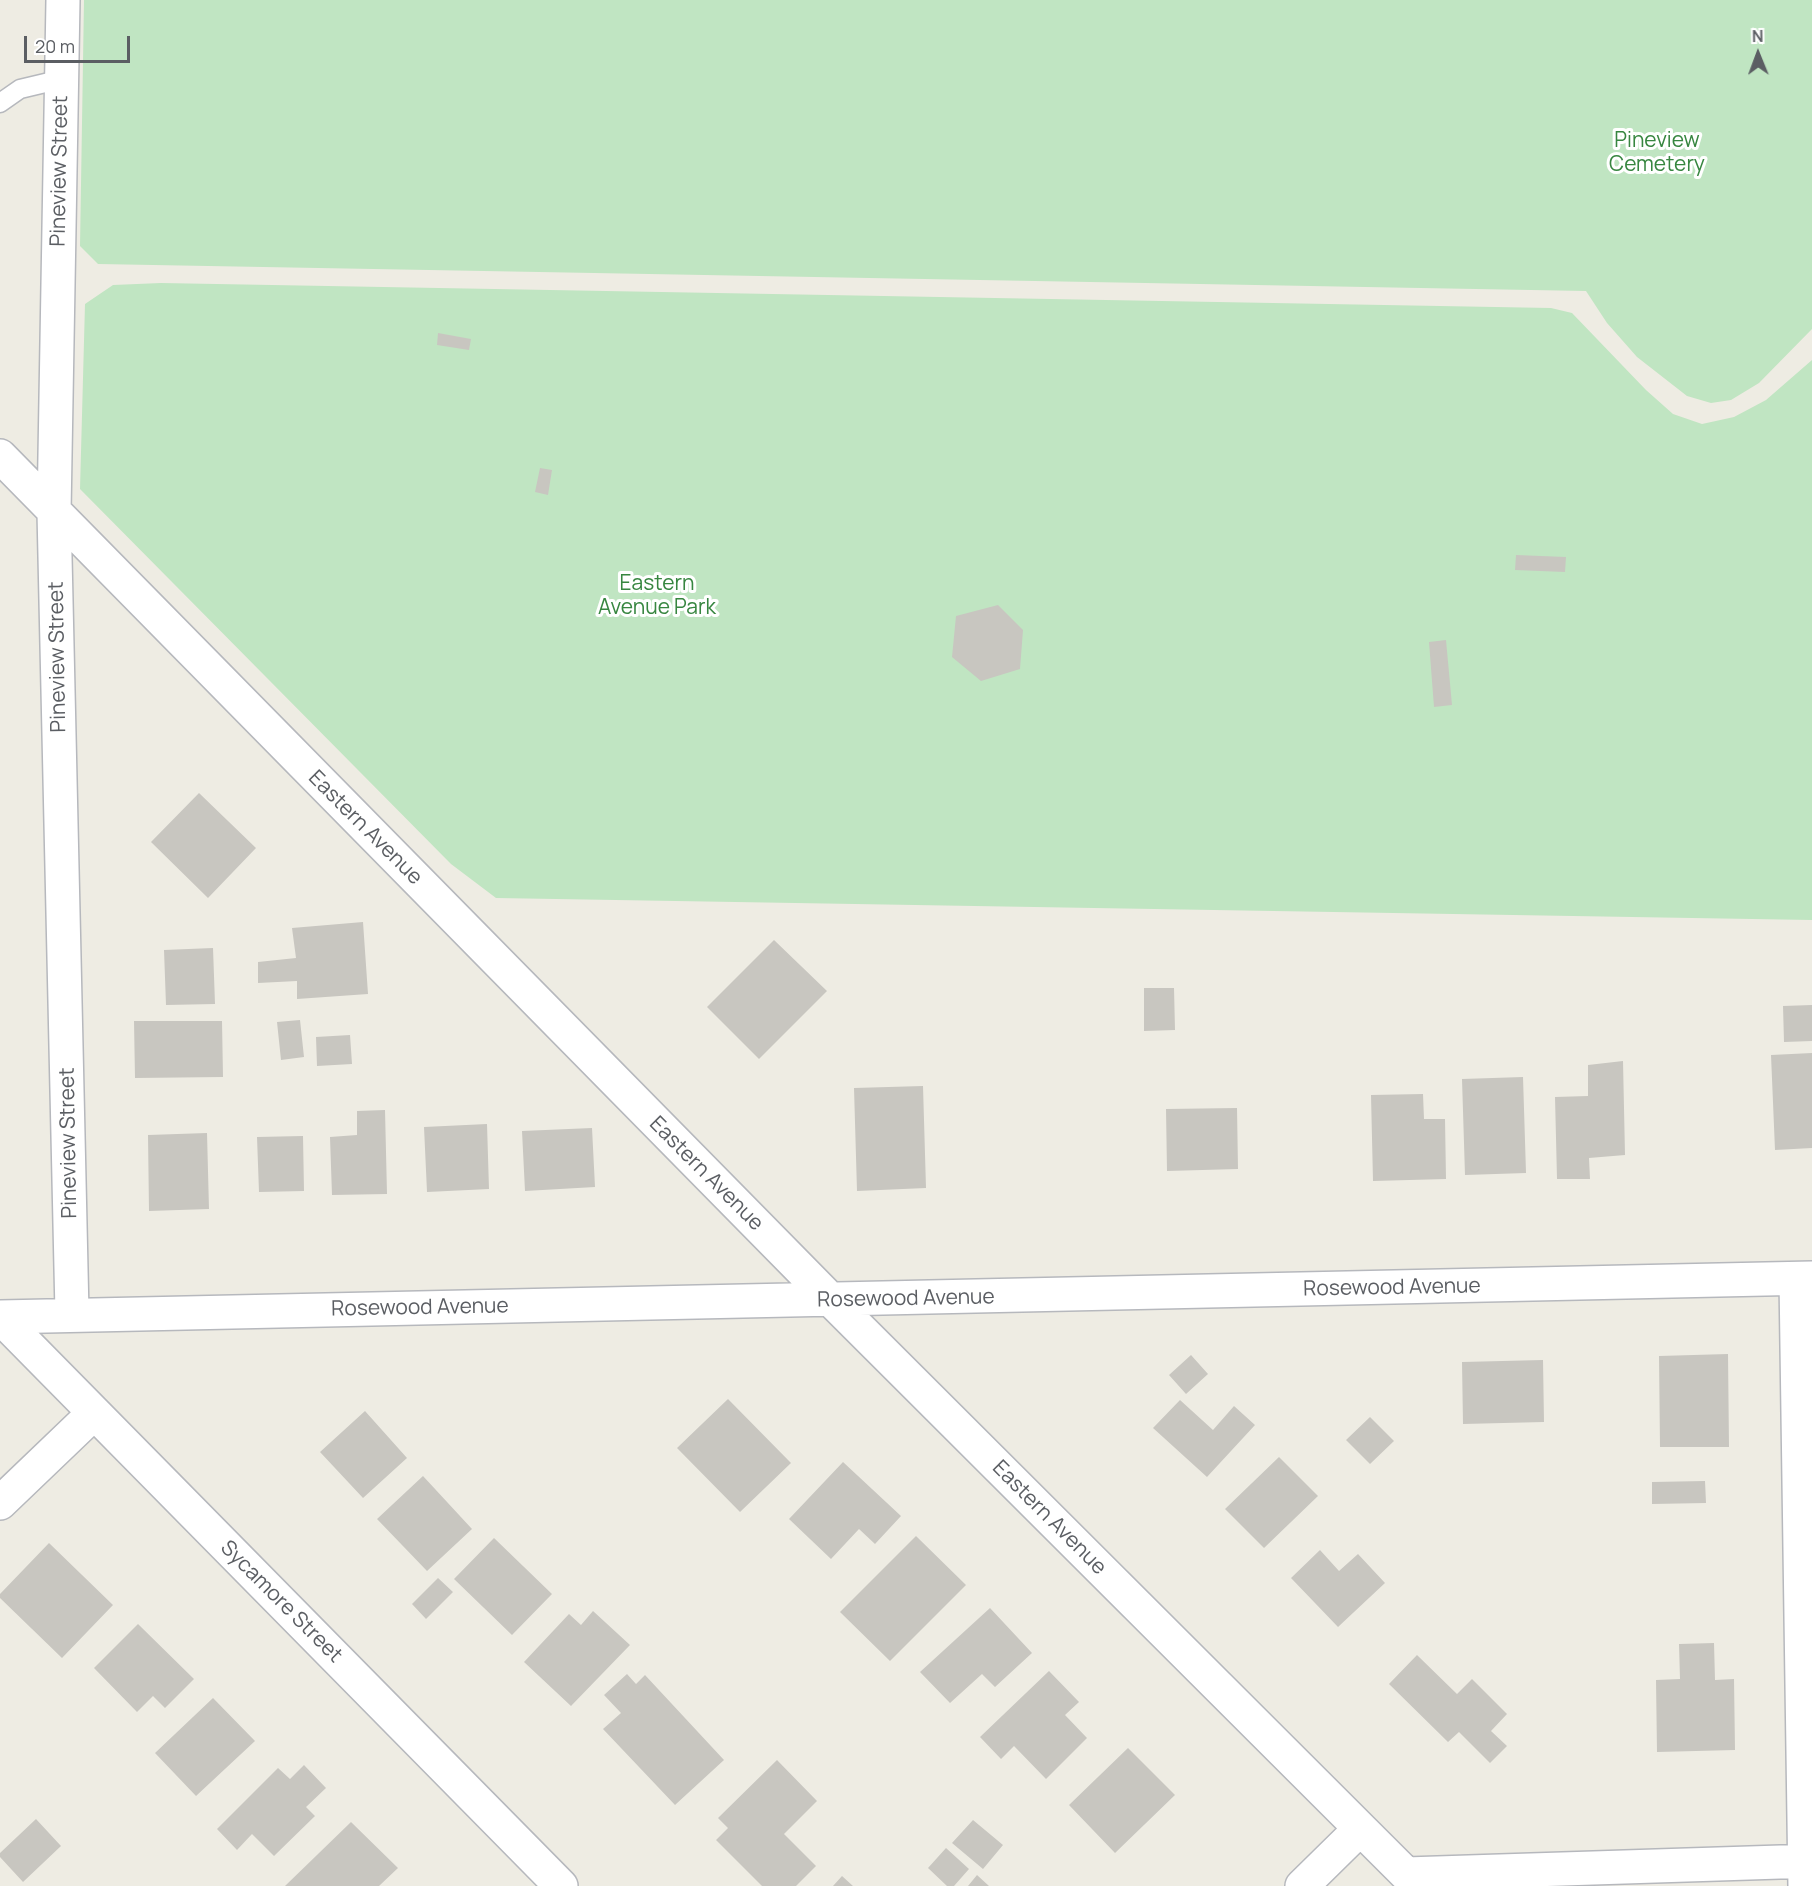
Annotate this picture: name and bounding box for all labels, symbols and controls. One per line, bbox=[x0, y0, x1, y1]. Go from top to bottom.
scale bar bbox=[27, 24, 134, 62]
north arrow bbox=[1728, 24, 1788, 84]
text: N bbox=[1752, 25, 1764, 47]
text: 20 m bbox=[35, 34, 75, 58]
street label: Pineview Street bbox=[46, 95, 74, 247]
park label: Pineview Cemetery bbox=[1609, 128, 1705, 178]
park label: Eastern Avenue Park bbox=[598, 571, 716, 621]
street label: Pineview Street bbox=[44, 581, 72, 733]
street label: Eastern Avenue bbox=[303, 766, 427, 890]
street label: Pineview Street bbox=[55, 1067, 83, 1219]
street label: Eastern Avenue bbox=[644, 1112, 768, 1236]
street label: Rosewood Avenue bbox=[1303, 1274, 1481, 1302]
street label: Rosewood Avenue bbox=[817, 1285, 995, 1313]
street label: Rosewood Avenue bbox=[331, 1294, 509, 1322]
street label: Eastern Avenue bbox=[987, 1456, 1111, 1580]
street label: Sycamore Street bbox=[215, 1536, 347, 1668]

